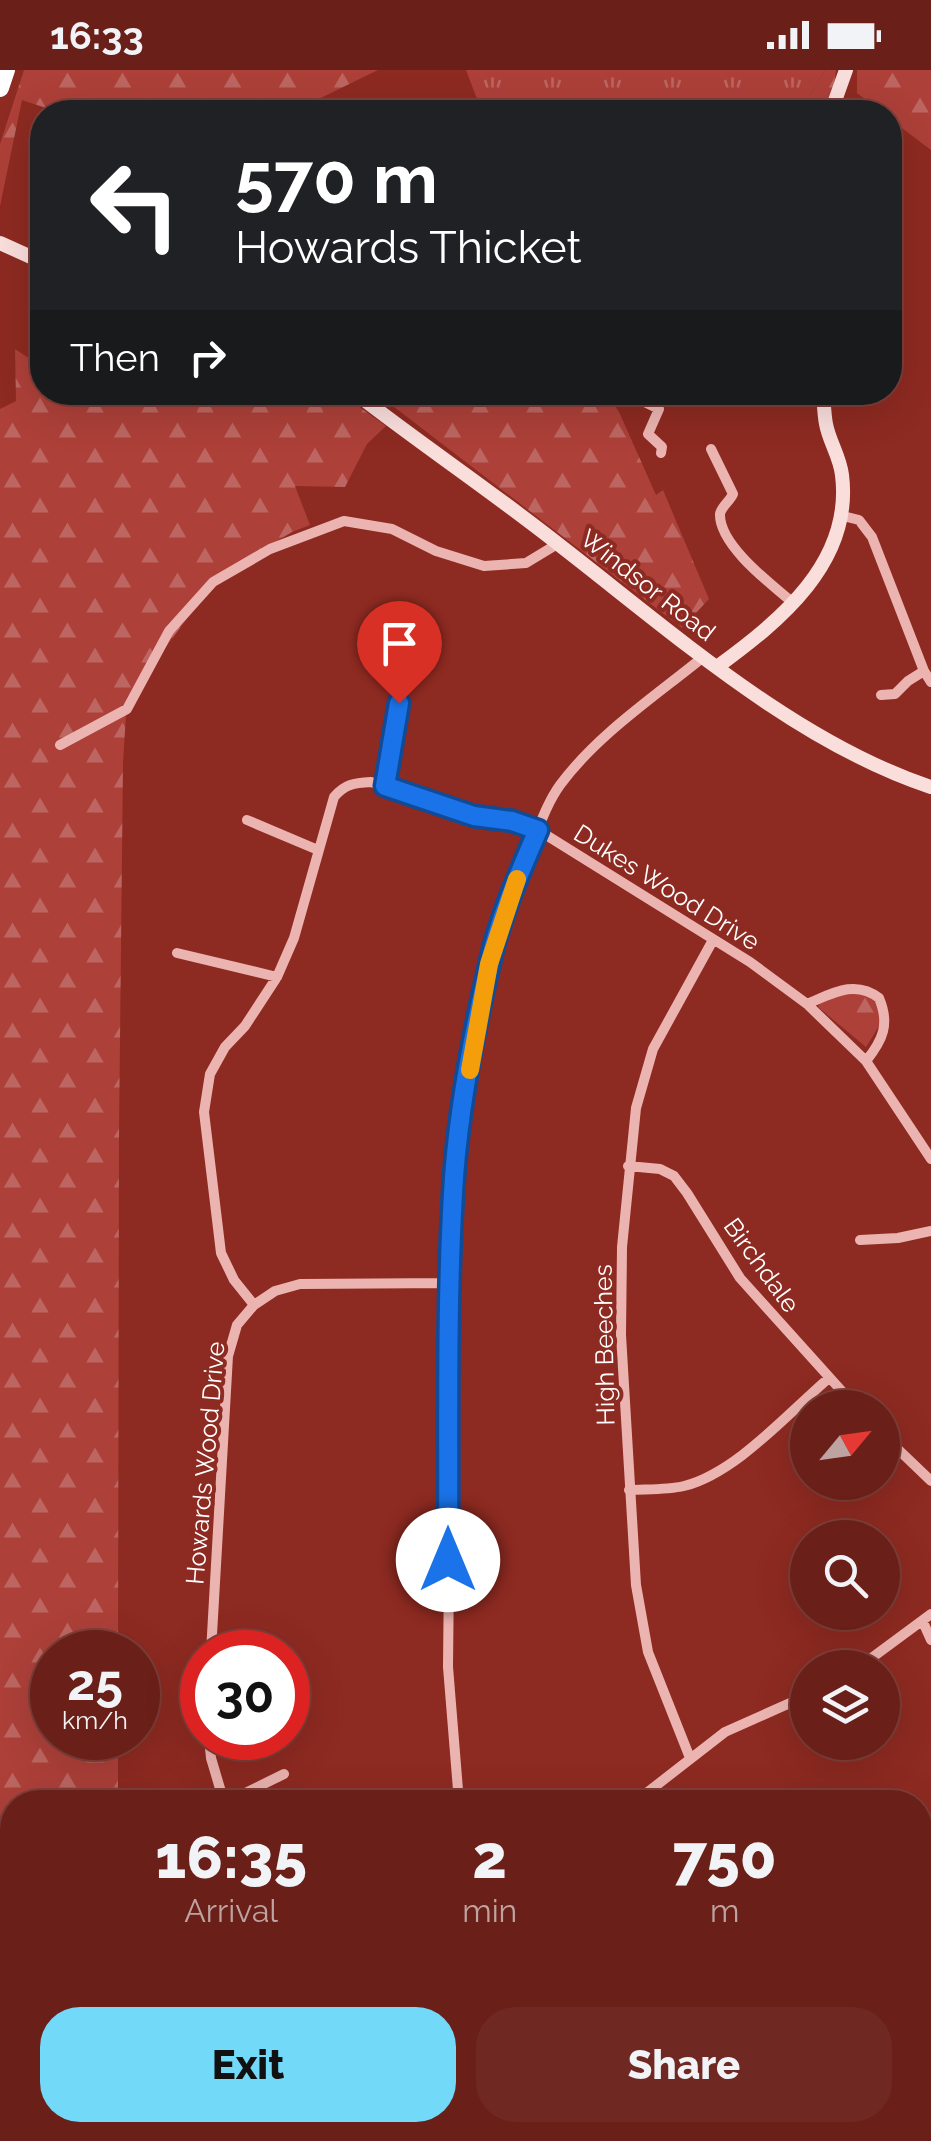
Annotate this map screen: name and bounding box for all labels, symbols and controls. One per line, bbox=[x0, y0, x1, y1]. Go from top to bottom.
text: 16:33 bbox=[50, 13, 144, 58]
text: 570 m bbox=[235, 137, 438, 219]
icon: left bbox=[70, 140, 200, 270]
text: Howards Thicket bbox=[235, 221, 581, 274]
icon: right bbox=[180, 330, 235, 385]
text: Then bbox=[70, 335, 160, 380]
street label: Windsor Road bbox=[574, 523, 722, 647]
pin bbox=[357, 601, 442, 704]
icon: arrive bbox=[372, 616, 427, 671]
street label: Dukes Wood Drive bbox=[569, 818, 765, 956]
street label: Birchdale bbox=[718, 1212, 806, 1318]
street label: High Beeches bbox=[588, 1264, 620, 1426]
street label: Howards Wood Drive bbox=[179, 1340, 231, 1586]
north arrow bbox=[790, 1390, 900, 1500]
map controls bbox=[790, 1390, 900, 1760]
position arrow bbox=[396, 1508, 500, 1612]
button: search bbox=[790, 1520, 900, 1630]
speed limit sign: 30 bbox=[180, 1630, 310, 1760]
button: layers bbox=[790, 1650, 900, 1760]
text: 25 bbox=[67, 1653, 123, 1712]
text: km/h bbox=[62, 1705, 128, 1735]
text: 16:35 bbox=[155, 1822, 307, 1892]
text: 2 bbox=[472, 1822, 507, 1892]
text: 750 bbox=[673, 1822, 777, 1892]
text: Arrival bbox=[184, 1892, 278, 1929]
text: min bbox=[462, 1892, 517, 1929]
text: m bbox=[710, 1892, 739, 1929]
button: Exit bbox=[40, 2007, 456, 2122]
button: Share bbox=[476, 2007, 892, 2122]

